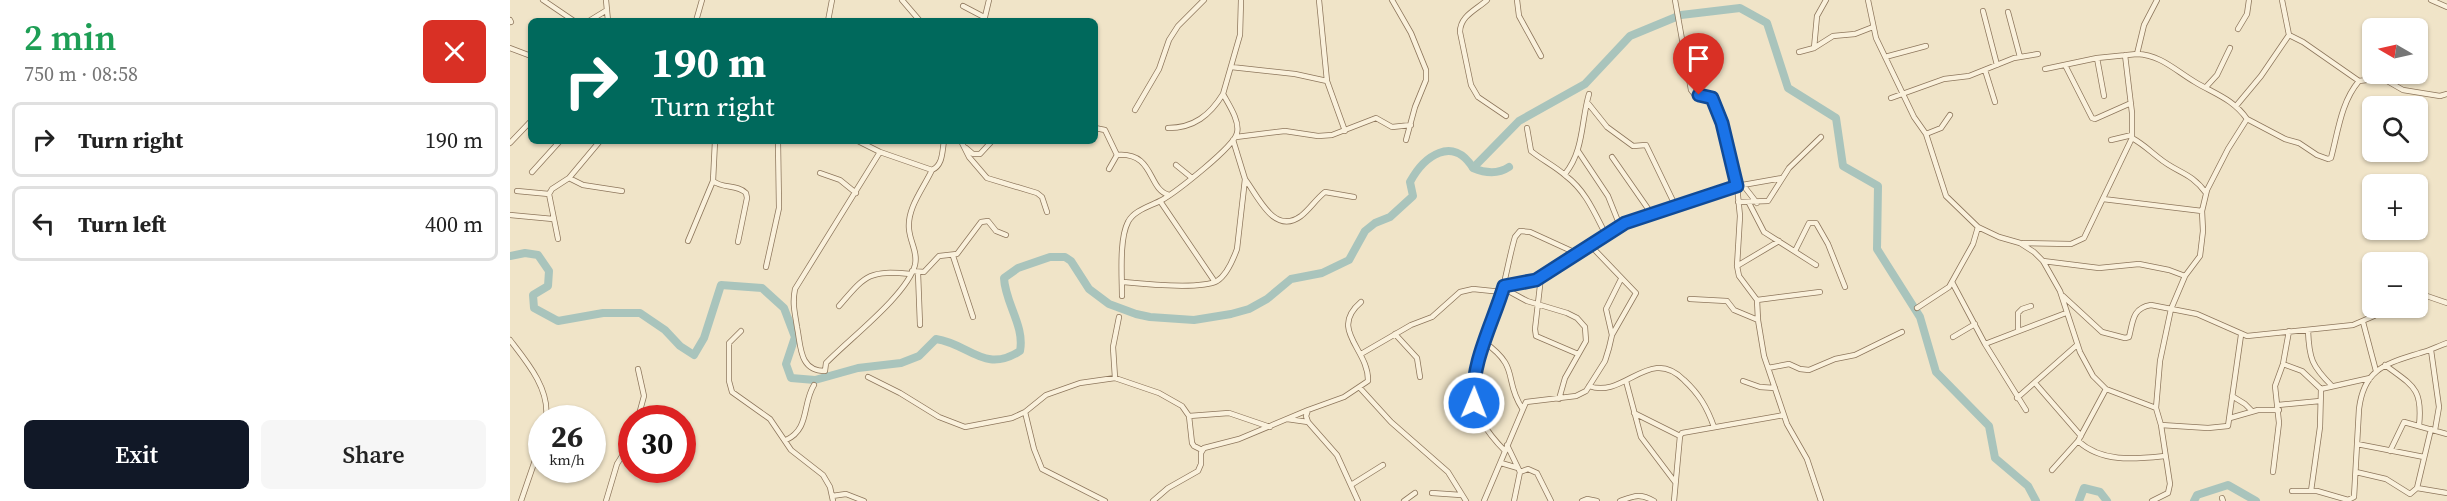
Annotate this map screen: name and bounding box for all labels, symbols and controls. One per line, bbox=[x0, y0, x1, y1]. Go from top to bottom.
text: 2 min bbox=[24, 13, 116, 62]
north arrow bbox=[2362, 18, 2428, 84]
map controls bbox=[2362, 18, 2428, 318]
button: close bbox=[423, 20, 486, 83]
text: 190 m bbox=[651, 33, 766, 91]
pin bbox=[1673, 33, 1724, 95]
icon: right bbox=[552, 42, 630, 120]
icon: arrive bbox=[1682, 42, 1715, 75]
text: 750 m · 08:58 bbox=[24, 60, 138, 88]
text: Turn right bbox=[651, 88, 775, 125]
button: search bbox=[2362, 96, 2428, 162]
icon: right bbox=[27, 123, 60, 156]
text: Turn right bbox=[78, 125, 183, 155]
text: 190 m bbox=[425, 125, 483, 155]
button: + bbox=[2362, 174, 2428, 240]
icon: left bbox=[27, 207, 60, 240]
text: Turn left bbox=[78, 209, 166, 239]
text: 400 m bbox=[425, 209, 483, 239]
button: − bbox=[2362, 252, 2428, 318]
position arrow bbox=[1442, 371, 1506, 435]
speed limit sign: 30 bbox=[618, 405, 696, 483]
text: 26 bbox=[551, 416, 583, 457]
button: Exit bbox=[24, 420, 249, 489]
button: Share bbox=[261, 420, 486, 489]
text: km/h bbox=[549, 449, 585, 470]

